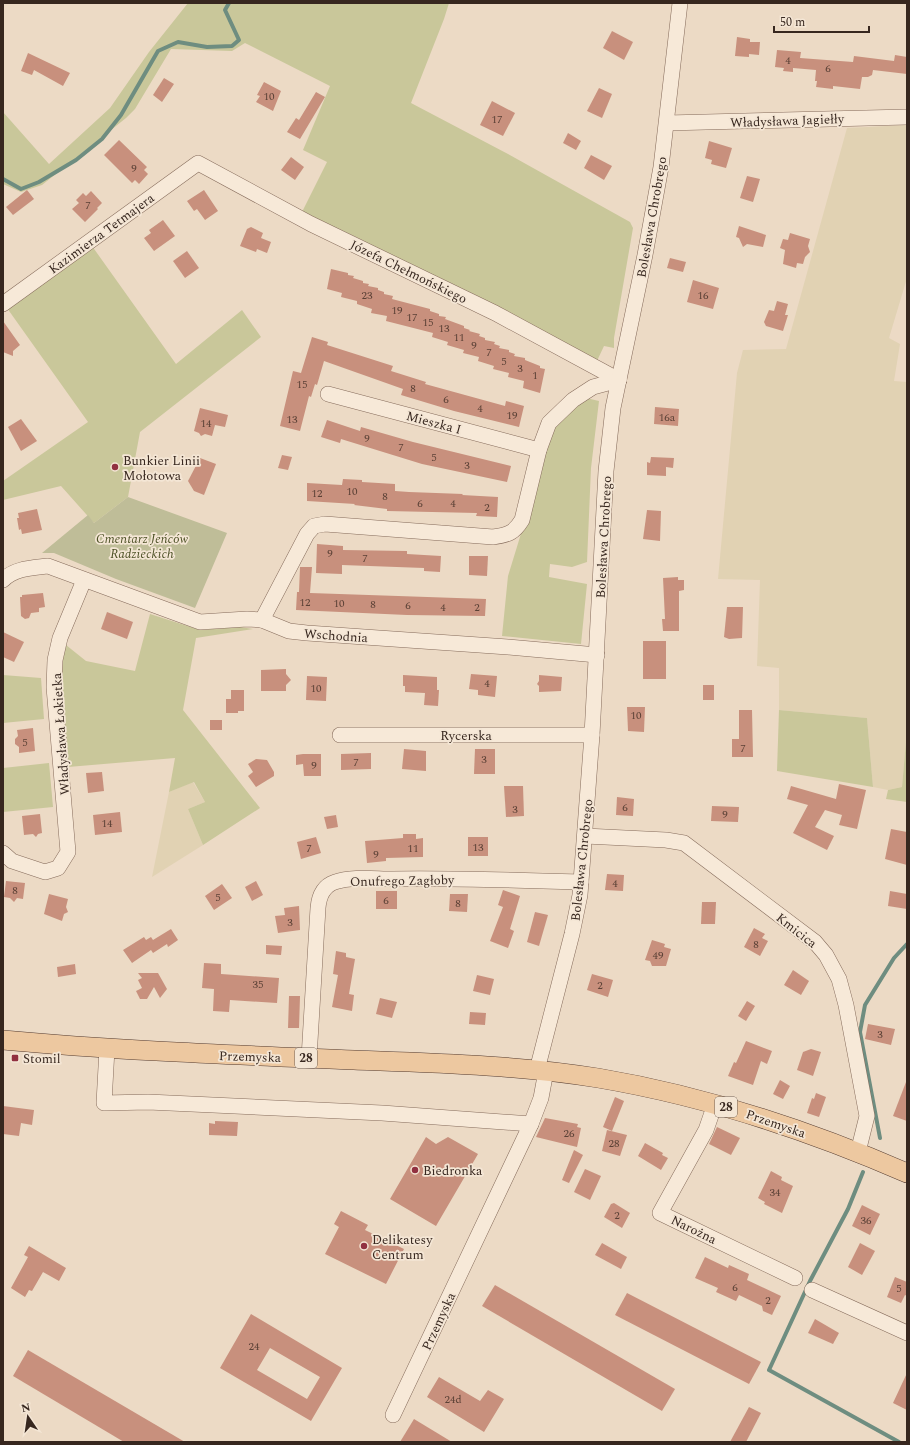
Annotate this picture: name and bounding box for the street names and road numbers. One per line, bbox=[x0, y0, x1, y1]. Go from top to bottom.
street label: Władysława Jagiełły bbox=[730, 109, 845, 133]
street label: Bolesława Chrobrego bbox=[631, 155, 673, 279]
street label: Kazimierza Tetmajera bbox=[44, 188, 159, 279]
street label: Józefa Chełmońskiego bbox=[347, 235, 470, 309]
street label: Mieszka I bbox=[404, 406, 463, 440]
street label: Bolesława Chrobrego bbox=[591, 475, 617, 599]
street label: Wschodnia bbox=[303, 624, 369, 648]
street label: Władysława Łokietka bbox=[47, 672, 75, 796]
street label: Rycerska bbox=[440, 726, 492, 746]
street label: Bolesława Chrobrego bbox=[566, 798, 598, 922]
street label: Onufrego Zagłoby bbox=[350, 870, 455, 892]
street label: Kmicica bbox=[772, 908, 822, 954]
street label: Przemyska bbox=[219, 1046, 282, 1068]
road number: 28 bbox=[295, 1048, 317, 1068]
road number: 28 bbox=[715, 1097, 737, 1117]
street label: Przemyska bbox=[743, 1104, 809, 1144]
street label: Narożna bbox=[667, 1210, 720, 1250]
street label: Przemyska bbox=[417, 1288, 461, 1354]

